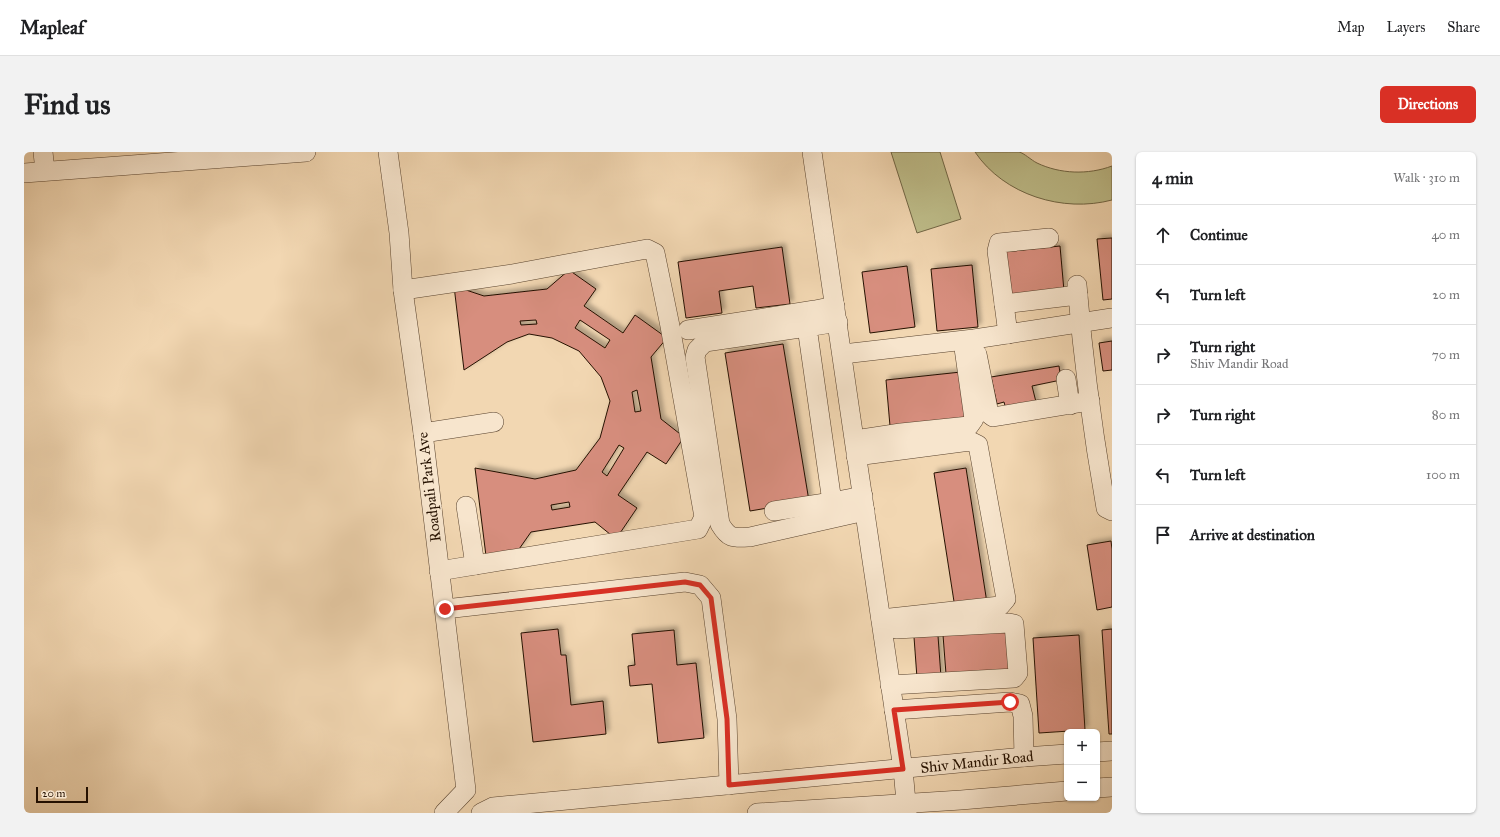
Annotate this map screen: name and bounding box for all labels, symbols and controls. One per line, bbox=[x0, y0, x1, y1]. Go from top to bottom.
text: Mapleaf bbox=[20, 16, 84, 39]
text: Map bbox=[1337, 19, 1365, 36]
text: Layers bbox=[1387, 19, 1425, 36]
text: Share bbox=[1447, 19, 1480, 36]
button: Directions bbox=[1380, 86, 1476, 123]
text: Find us bbox=[24, 87, 110, 122]
text: 4 min bbox=[1152, 168, 1193, 189]
text: Walk · 310 m bbox=[1393, 170, 1460, 186]
icon: ahead bbox=[1152, 224, 1174, 246]
text: Continue bbox=[1190, 226, 1248, 244]
text: 40 m bbox=[1431, 227, 1460, 243]
icon: left bbox=[1152, 284, 1174, 306]
text: Turn left bbox=[1190, 286, 1246, 304]
text: 20 m bbox=[1432, 287, 1460, 303]
text: Turn right bbox=[1190, 338, 1255, 356]
icon: right bbox=[1152, 344, 1174, 366]
text: 70 m bbox=[1432, 347, 1460, 363]
text: Shiv Mandir Road bbox=[1190, 356, 1289, 372]
icon: right bbox=[1152, 404, 1174, 426]
text: Turn right bbox=[1190, 406, 1255, 424]
text: 80 m bbox=[1432, 407, 1460, 423]
street label: Roadpali Park Ave bbox=[413, 431, 445, 543]
icon: left bbox=[1152, 464, 1174, 486]
text: Turn left bbox=[1190, 466, 1246, 484]
text: 100 m bbox=[1426, 467, 1460, 483]
icon: arrive bbox=[1152, 524, 1174, 546]
text: Arrive at destination bbox=[1190, 526, 1315, 544]
route end bbox=[436, 600, 454, 618]
route start bbox=[1001, 693, 1019, 711]
map controls bbox=[1064, 729, 1100, 801]
button: + bbox=[1064, 729, 1100, 765]
street label: Shiv Mandir Road bbox=[919, 747, 1035, 777]
button: − bbox=[1064, 765, 1100, 801]
scale bar bbox=[36, 785, 88, 804]
text: 20 m bbox=[42, 787, 65, 800]

